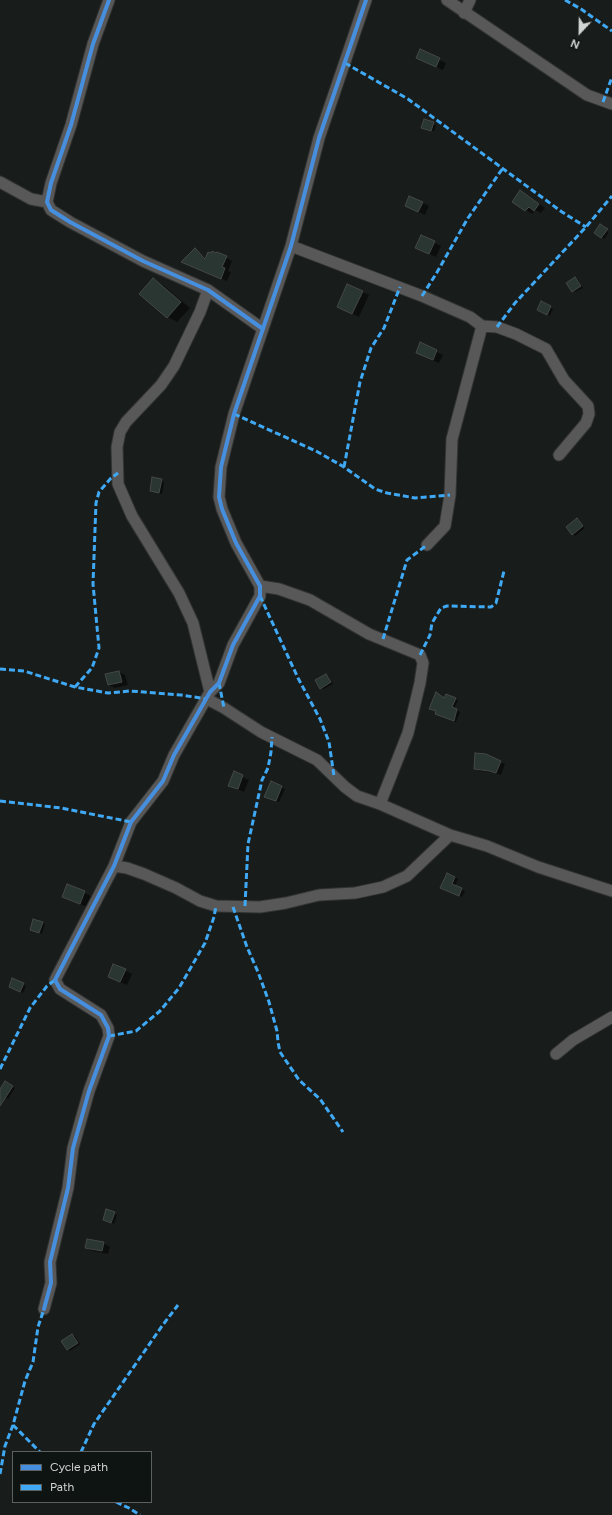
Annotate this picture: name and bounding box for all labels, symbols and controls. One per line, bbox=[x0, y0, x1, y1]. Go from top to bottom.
north arrow bbox=[560, 12, 600, 52]
text: N bbox=[569, 36, 582, 51]
legend bbox=[12, 1451, 152, 1503]
text: Cycle path bbox=[50, 1460, 108, 1474]
text: Path bbox=[50, 1480, 74, 1494]

